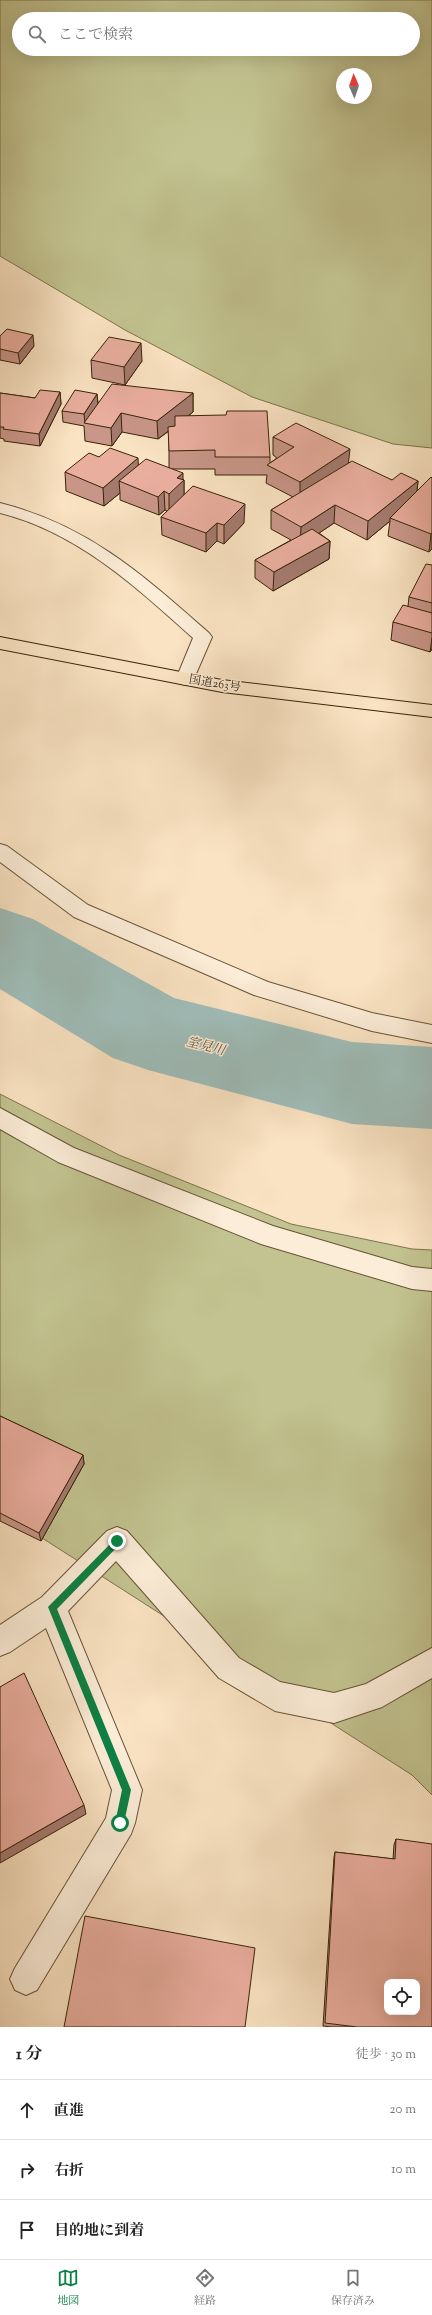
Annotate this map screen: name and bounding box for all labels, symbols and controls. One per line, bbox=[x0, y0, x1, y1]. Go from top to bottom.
search box bbox=[12, 12, 420, 56]
icon: search bbox=[26, 23, 48, 45]
text: ここで検索 bbox=[58, 25, 133, 46]
north arrow bbox=[336, 68, 372, 104]
street label: 国道263号 bbox=[188, 671, 242, 697]
water label: 室見川 bbox=[184, 1033, 229, 1061]
route end bbox=[108, 1532, 126, 1550]
route start bbox=[111, 1814, 129, 1832]
map controls bbox=[384, 1979, 420, 2015]
button: locate bbox=[384, 1979, 420, 2015]
text: 1 分 bbox=[16, 2043, 42, 2067]
text: 徒歩 · 30 m bbox=[356, 2046, 416, 2064]
icon: ahead bbox=[16, 2099, 38, 2121]
text: 直進 bbox=[54, 2101, 84, 2122]
text: 20 m bbox=[390, 2101, 416, 2119]
icon: right bbox=[16, 2159, 38, 2181]
text: 右折 bbox=[54, 2161, 84, 2182]
text: 10 m bbox=[391, 2161, 416, 2179]
icon: arrive bbox=[16, 2219, 38, 2241]
text: 目的地に到着 bbox=[54, 2221, 144, 2242]
tab: 地図 bbox=[57, 2267, 79, 2309]
tab: 経路 bbox=[194, 2267, 216, 2309]
tab: 保存済み bbox=[331, 2267, 375, 2309]

